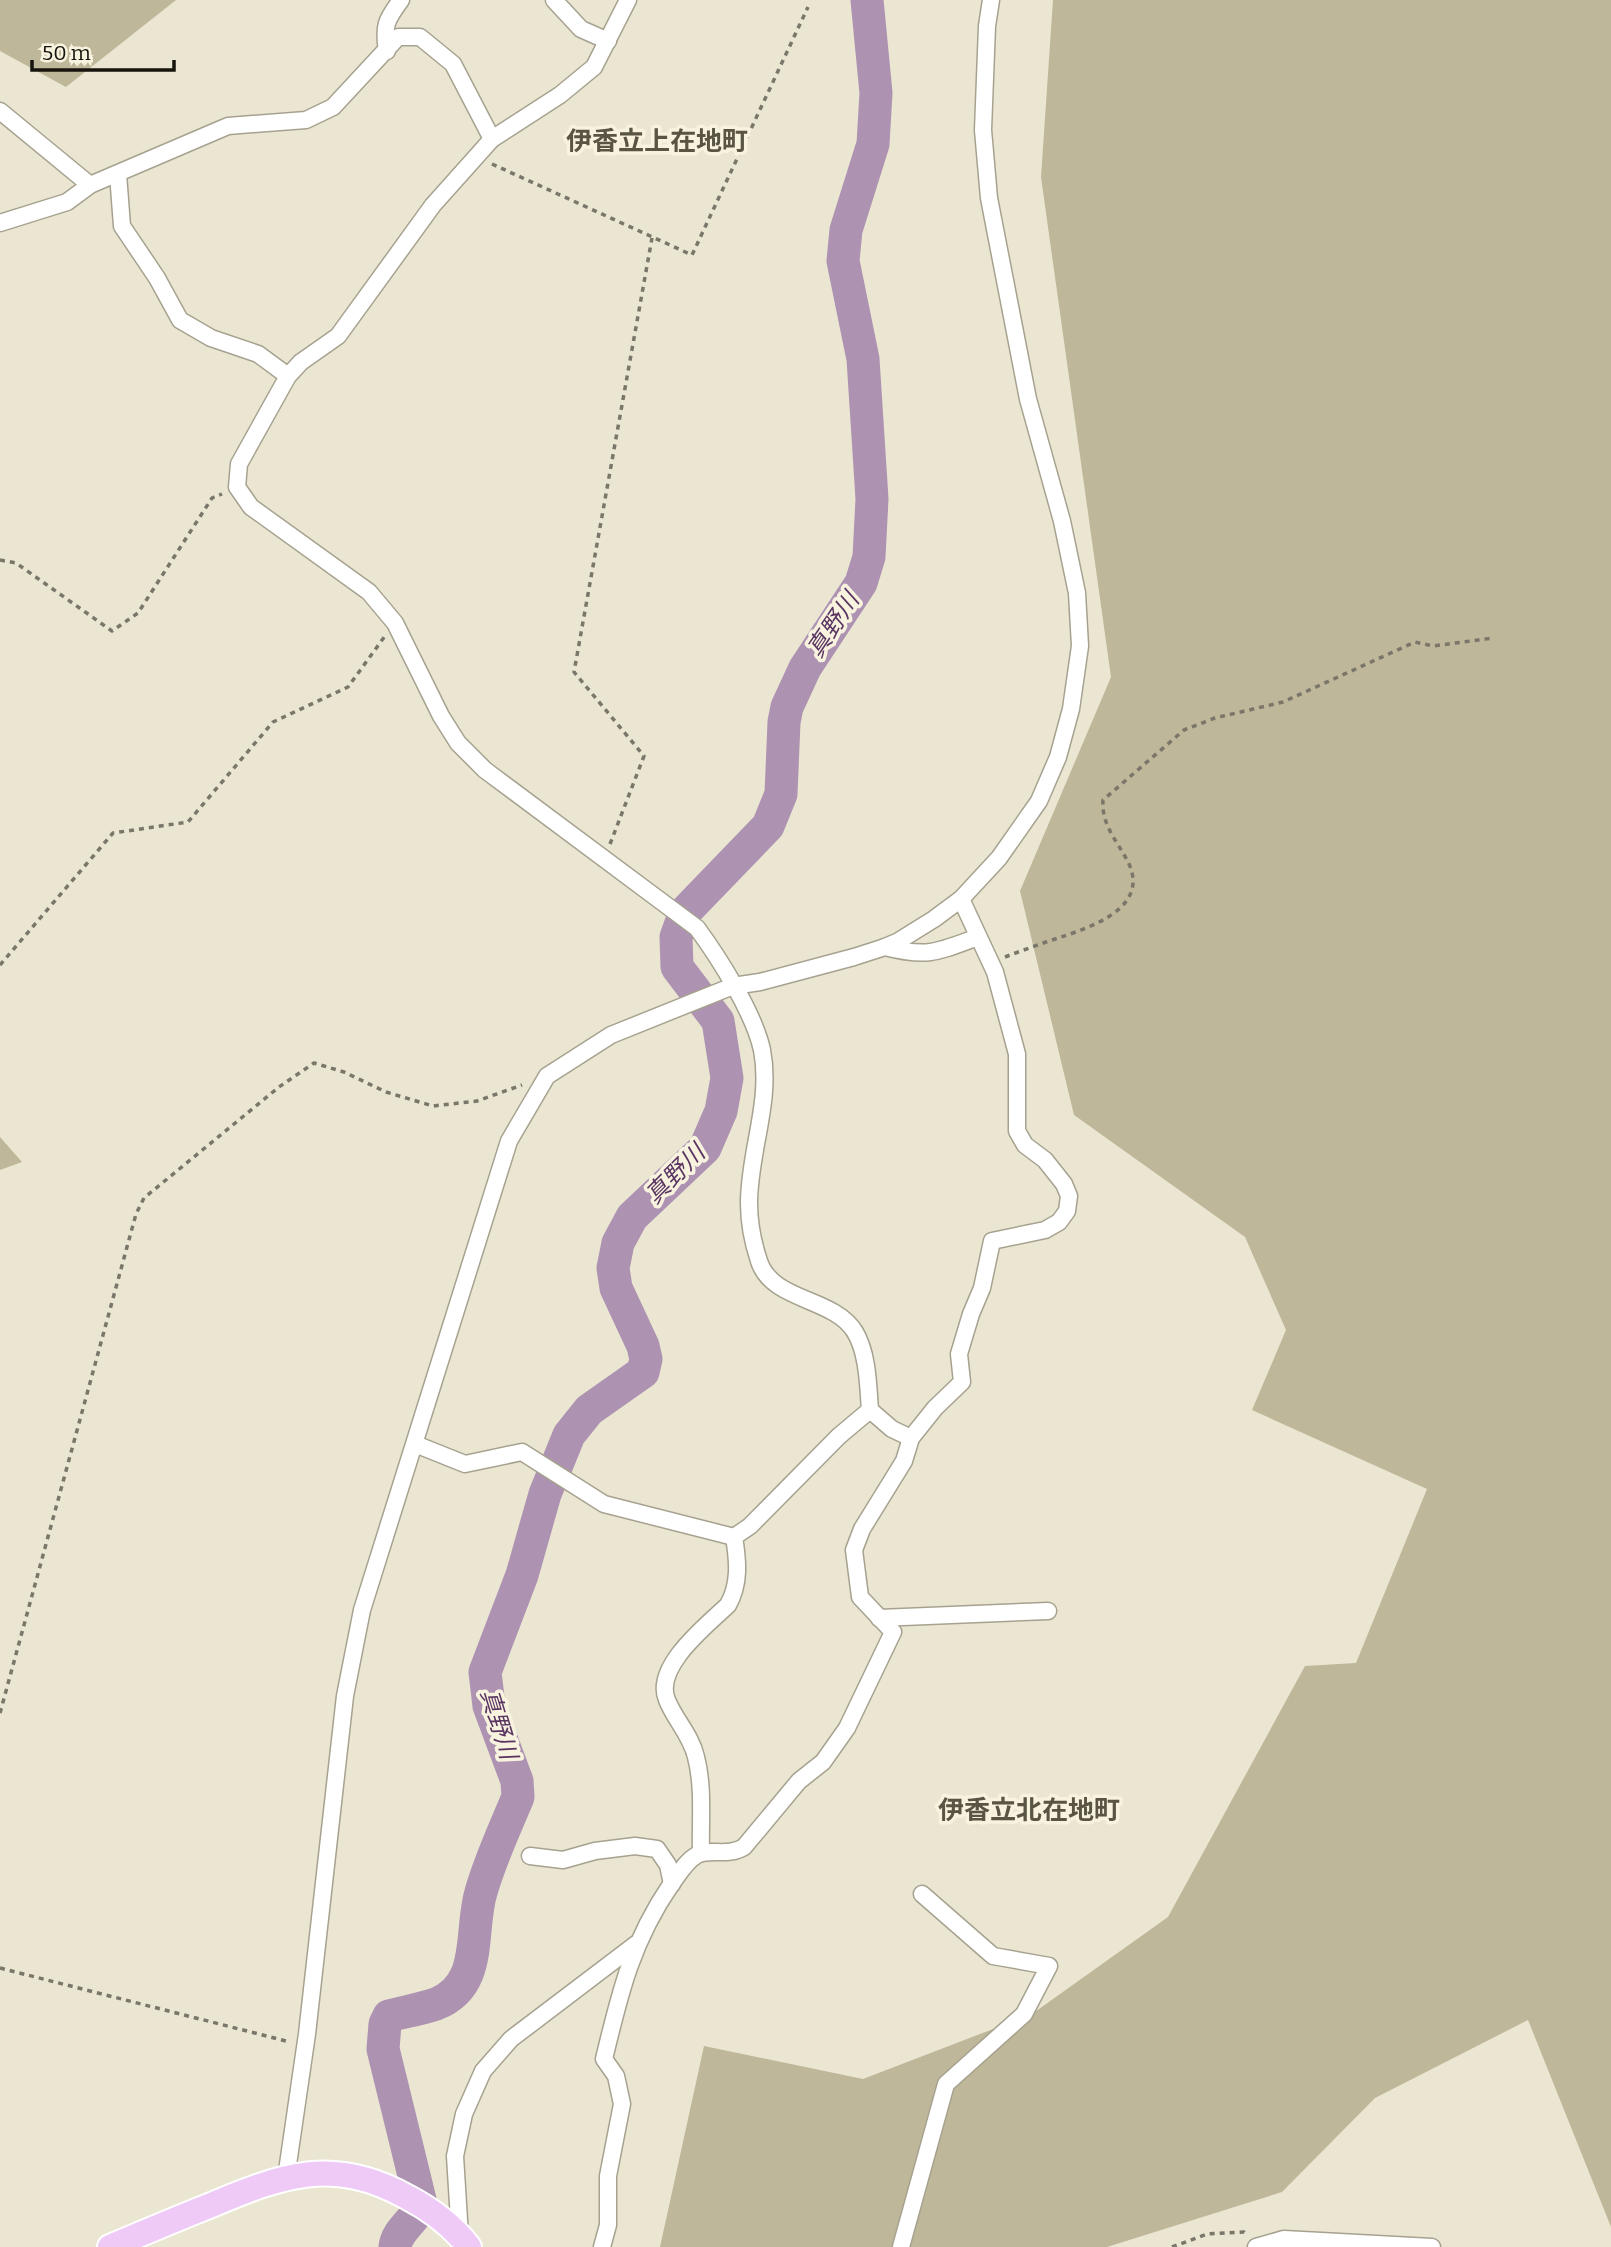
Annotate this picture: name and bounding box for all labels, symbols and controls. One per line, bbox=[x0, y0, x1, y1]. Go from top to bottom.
scale bar bbox=[32, 28, 173, 72]
text: 50 m bbox=[42, 40, 91, 66]
district label: 伊香立上在地町 bbox=[566, 126, 748, 157]
water label: 真野川 bbox=[801, 585, 866, 663]
water label: 真野川 bbox=[640, 1137, 712, 1209]
water label: 真野川 bbox=[475, 1685, 524, 1765]
district label: 伊香立北在地町 bbox=[938, 1795, 1120, 1826]

